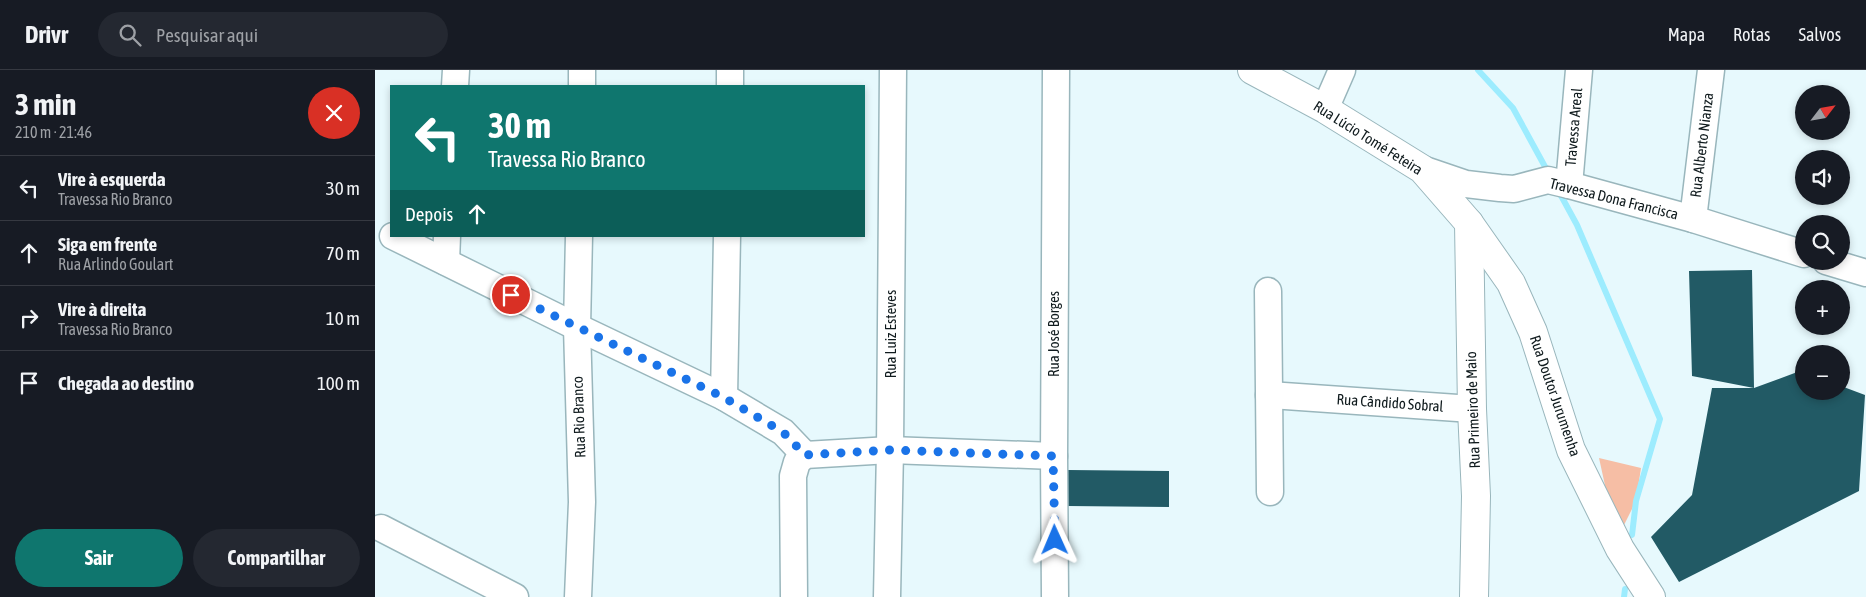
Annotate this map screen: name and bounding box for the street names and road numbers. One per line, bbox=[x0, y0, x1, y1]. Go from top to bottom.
street label: Travessa Areal bbox=[1562, 87, 1585, 167]
street label: Rua Alberto Nianza bbox=[1687, 92, 1716, 198]
street label: Rua Lúcio Tomé Feteira bbox=[1311, 97, 1426, 178]
street label: Travessa Dona Francisca bbox=[1548, 174, 1680, 223]
street label: Rua Luiz Esteves bbox=[882, 290, 899, 378]
street label: Rua José Borges bbox=[1045, 291, 1062, 377]
street label: Rua Doutor Jurumenha bbox=[1527, 333, 1584, 459]
street label: Rua Primeiro de Maio bbox=[1462, 351, 1483, 469]
street label: Rua Rio Branco bbox=[569, 376, 588, 458]
street label: Rua Cândido Sobral bbox=[1336, 390, 1444, 415]

